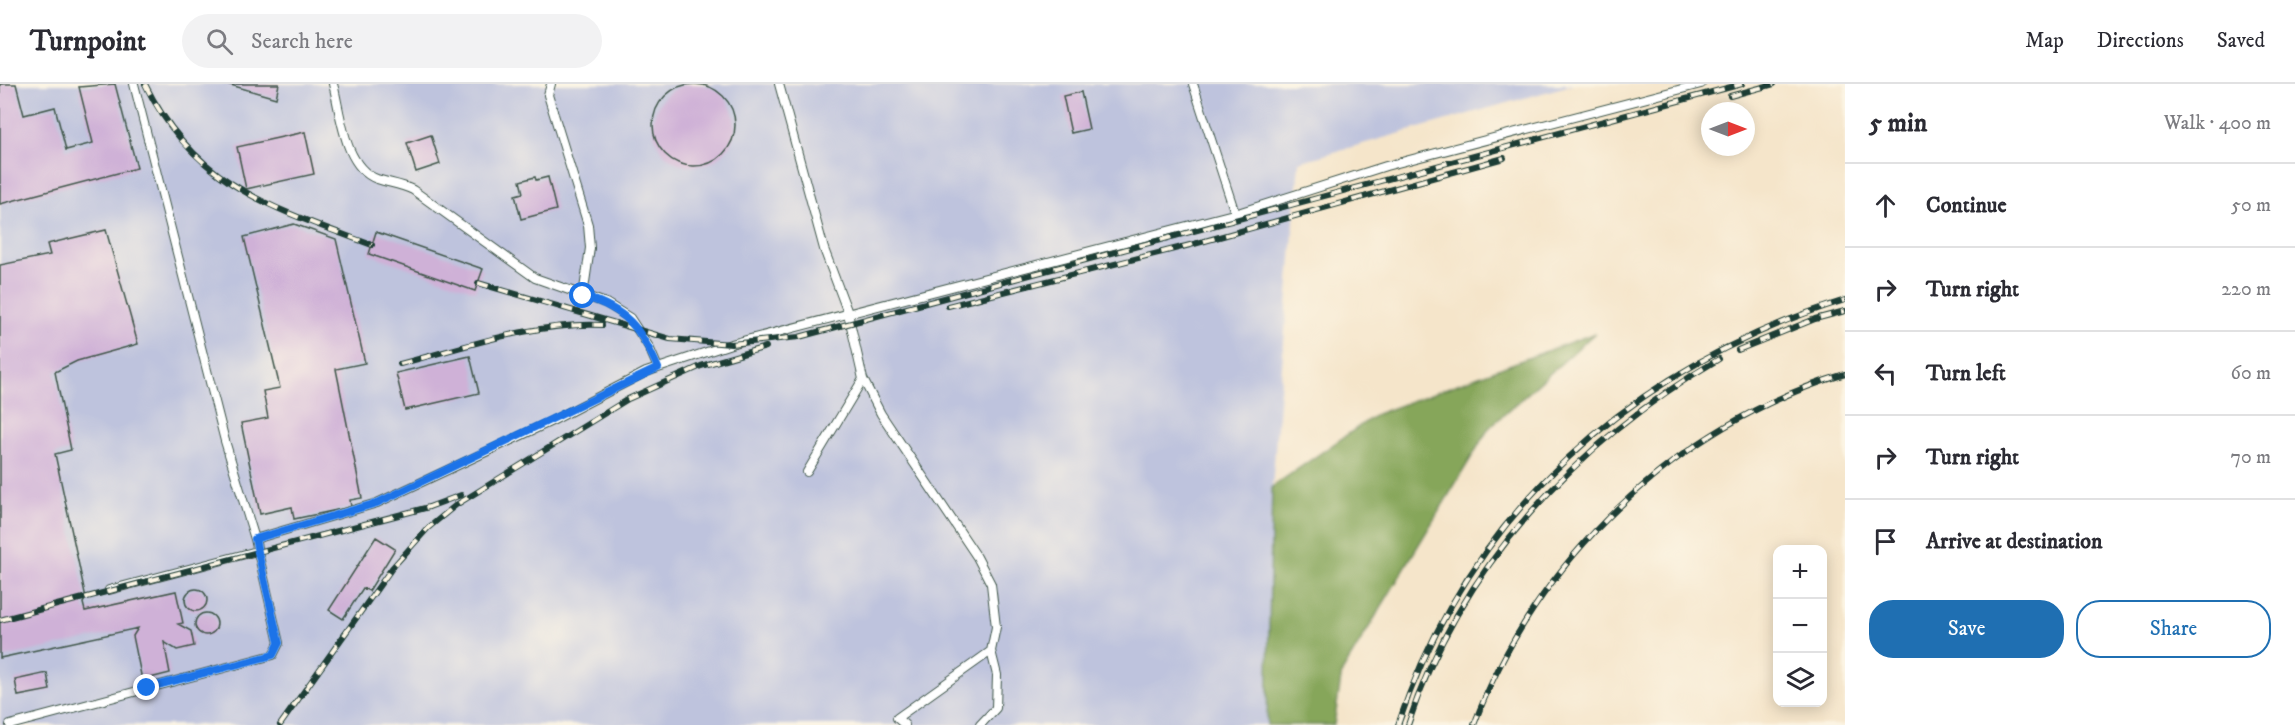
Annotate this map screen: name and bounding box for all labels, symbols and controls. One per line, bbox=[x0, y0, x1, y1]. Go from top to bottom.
search box bbox=[182, 14, 602, 68]
text: Turnpoint bbox=[30, 24, 146, 59]
icon: search bbox=[203, 25, 236, 58]
text: Search here bbox=[251, 28, 353, 55]
text: Map bbox=[2025, 28, 2064, 54]
text: Directions bbox=[2097, 28, 2184, 54]
text: Saved bbox=[2217, 28, 2265, 54]
north arrow bbox=[1701, 102, 1755, 156]
text: 5 min bbox=[1869, 107, 1927, 140]
text: Walk · 400 m bbox=[2164, 111, 2271, 136]
icon: ahead bbox=[1869, 189, 1902, 222]
text: Continue bbox=[1926, 192, 2007, 219]
text: 50 m bbox=[2231, 193, 2271, 218]
icon: right bbox=[1869, 273, 1902, 306]
text: Turn right bbox=[1926, 276, 2019, 303]
text: 220 m bbox=[2221, 277, 2271, 302]
route start bbox=[569, 282, 595, 308]
icon: left bbox=[1869, 357, 1902, 390]
text: Turn left bbox=[1926, 360, 2006, 387]
text: 60 m bbox=[2231, 361, 2271, 386]
icon: right bbox=[1869, 441, 1902, 474]
text: Turn right bbox=[1926, 444, 2019, 471]
text: 70 m bbox=[2230, 445, 2271, 470]
icon: arrive bbox=[1869, 525, 1902, 558]
text: Arrive at destination bbox=[1926, 528, 2103, 555]
map controls bbox=[1773, 545, 1827, 707]
button: + bbox=[1773, 545, 1827, 599]
button: − bbox=[1773, 599, 1827, 653]
button: Save bbox=[1869, 600, 2064, 658]
button: Share bbox=[2076, 600, 2271, 658]
button: layers bbox=[1773, 653, 1827, 707]
route end bbox=[133, 674, 159, 700]

